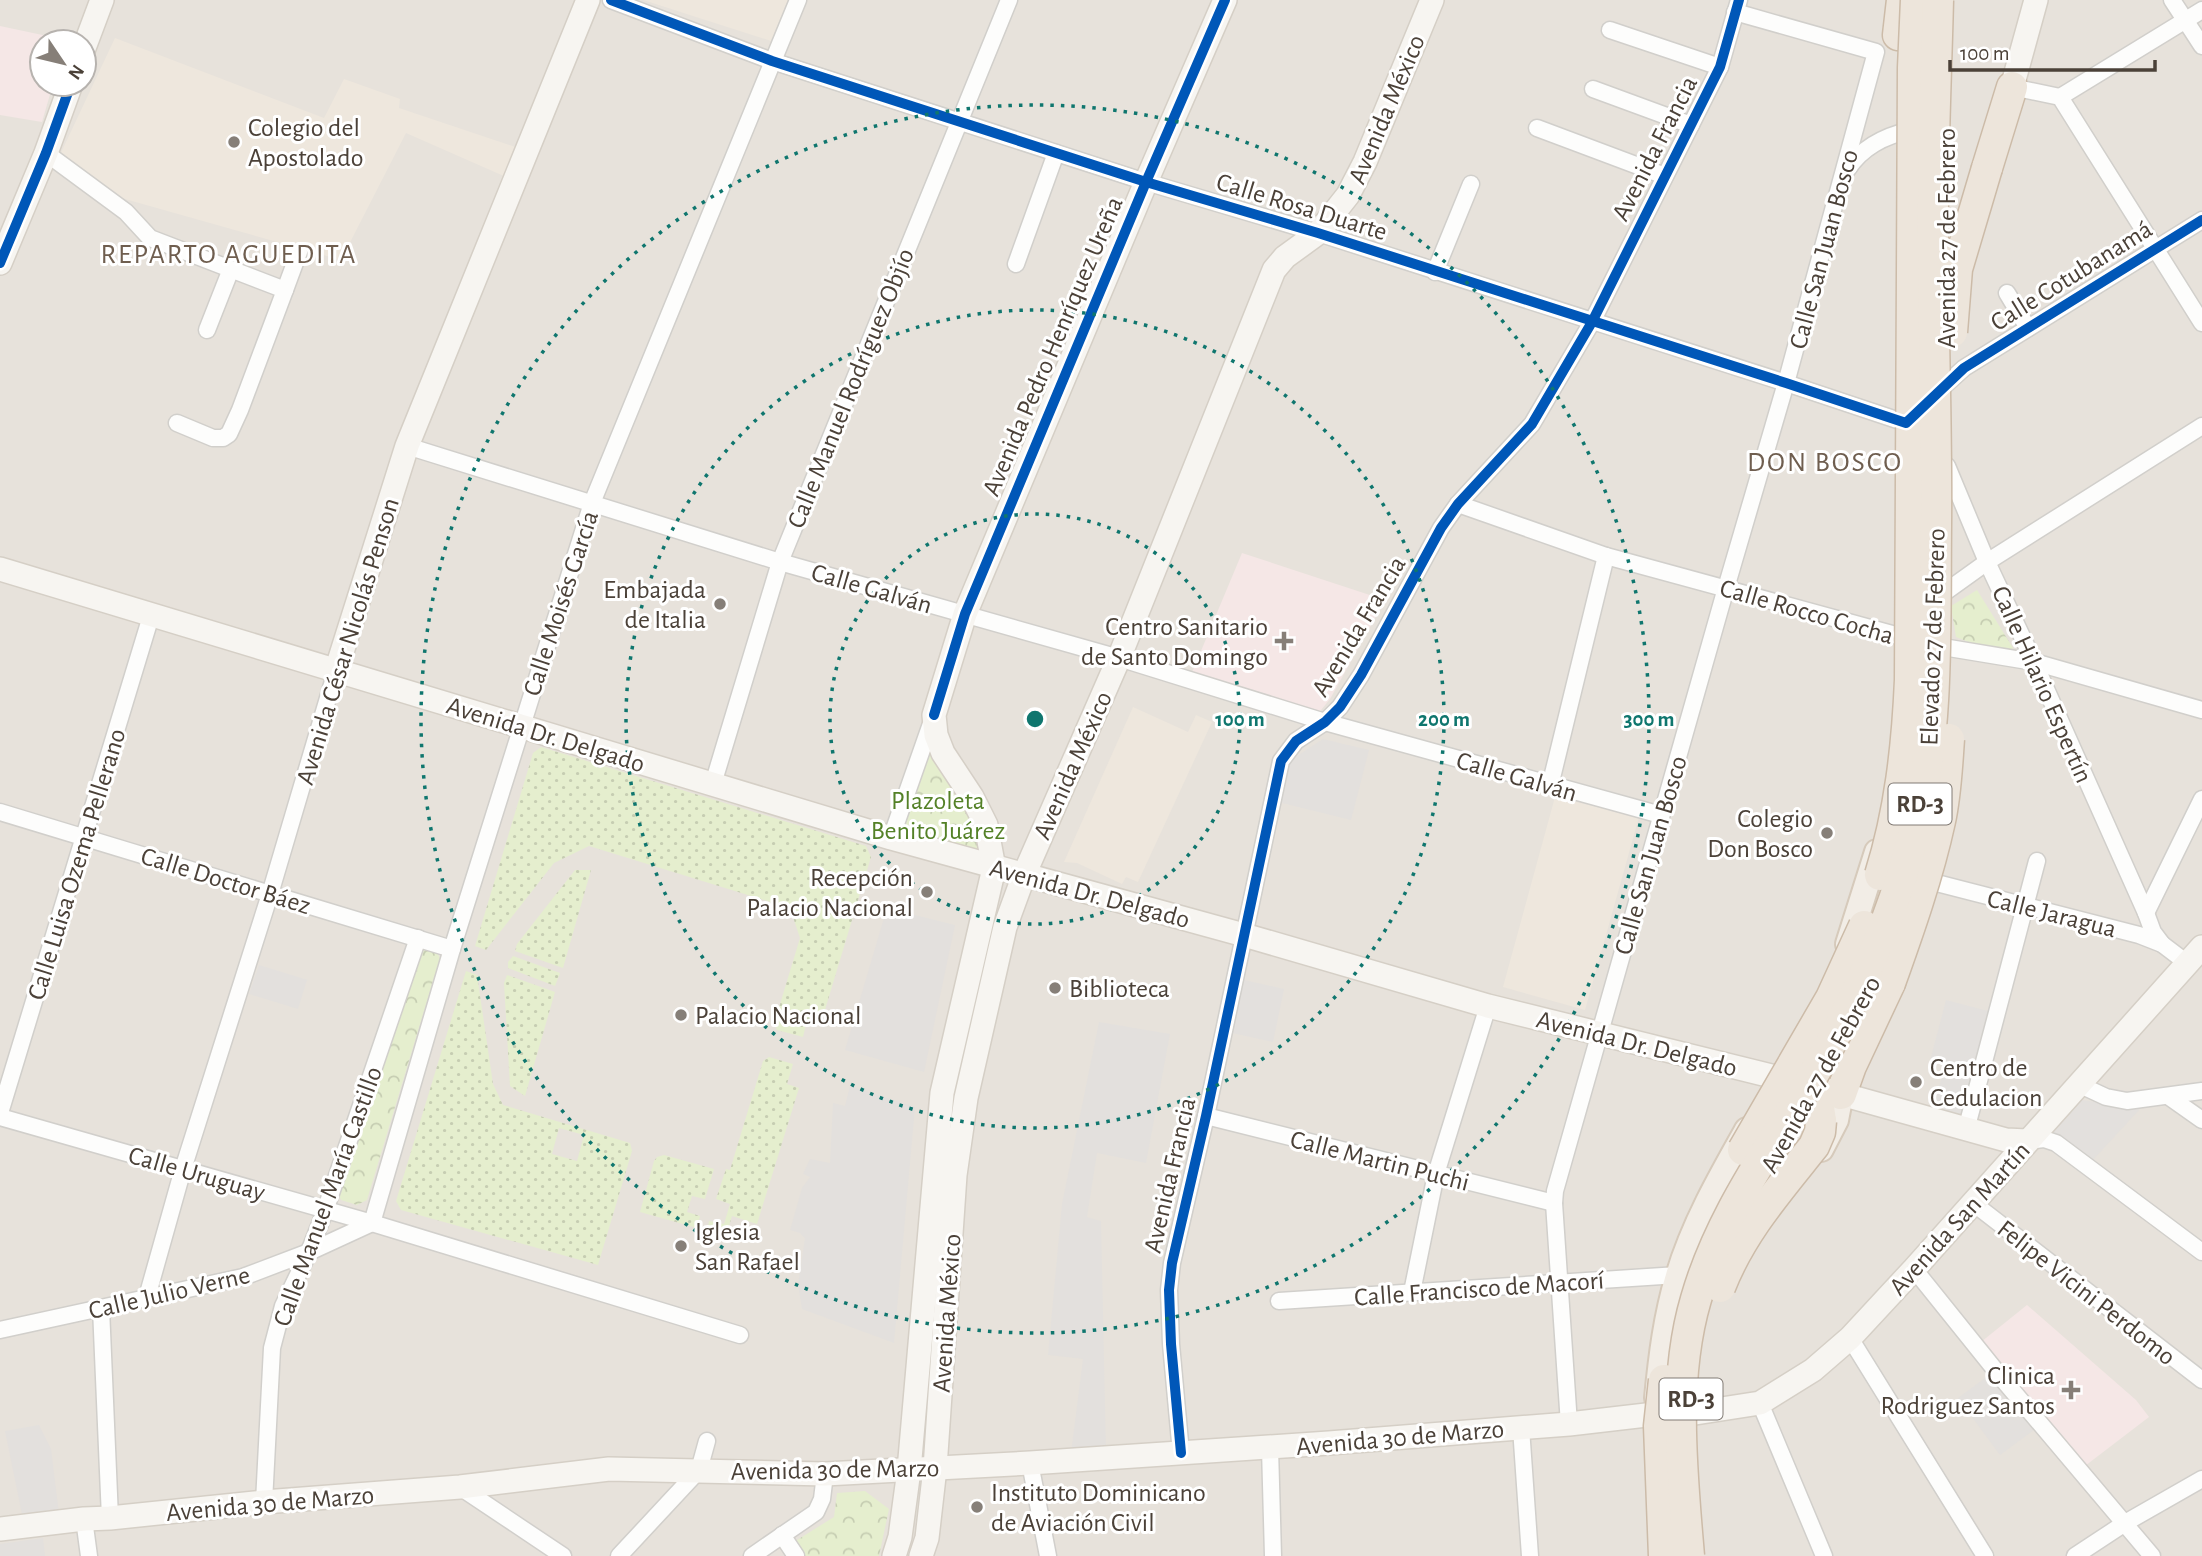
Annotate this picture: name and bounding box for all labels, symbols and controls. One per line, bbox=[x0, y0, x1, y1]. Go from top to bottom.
north arrow bbox=[28, 28, 98, 98]
scale bar bbox=[1950, 28, 2155, 72]
street label: Avenida México bbox=[1344, 31, 1430, 188]
text: 100 m bbox=[1960, 43, 2010, 64]
text: N bbox=[64, 61, 87, 83]
street label: Avenida Francia bbox=[1607, 72, 1702, 225]
place label: Colegio del Apostolado bbox=[248, 115, 363, 171]
street label: Avenida 27 de Febrero bbox=[1934, 128, 1960, 348]
marker: Colegio del Apostolado bbox=[226, 134, 242, 150]
street label: Calle San Juan Bosco bbox=[1785, 147, 1863, 352]
street label: Calle Rosa Duarte bbox=[1213, 169, 1390, 245]
street label: Avenida Pedro Henríquez Ureña bbox=[978, 193, 1128, 500]
street label: Calle Cotubanamá bbox=[1986, 216, 2157, 336]
district label: REPARTO AGUEDITA bbox=[100, 241, 358, 269]
street label: Calle Manuel Rodríguez Objío bbox=[783, 245, 919, 532]
district label: DON BOSCO bbox=[1747, 449, 1903, 477]
street label: Avenida César Nicolás Penson bbox=[292, 495, 404, 788]
street label: Calle Moisés García bbox=[519, 508, 603, 699]
street label: Elevado 27 de Febrero bbox=[1916, 528, 1950, 746]
street label: Avenida Francia bbox=[1307, 552, 1411, 701]
street label: Calle Galván bbox=[808, 559, 935, 619]
street label: Calle Rocco Cocha bbox=[1717, 575, 1896, 649]
place label: Embajada de Italia bbox=[603, 577, 706, 633]
street label: Calle Hilario Espertín bbox=[1987, 582, 2097, 787]
marker: Embajada de Italia bbox=[712, 596, 728, 612]
place label: Centro Sanitario de Santo Domingo bbox=[1081, 614, 1268, 670]
marker: Centro Sanitario de Santo Domingo bbox=[1274, 631, 1294, 651]
street label: Avenida México bbox=[1029, 687, 1117, 843]
street label: Avenida Dr. Delgado bbox=[444, 692, 648, 777]
centre of rings bbox=[1023, 707, 1047, 731]
text: 100 m bbox=[1215, 709, 1265, 730]
text: 200 m bbox=[1418, 709, 1470, 730]
text: 300 m bbox=[1623, 709, 1675, 730]
street label: Calle Luisa Ozema Pellerano bbox=[23, 726, 131, 1003]
street label: Calle Galván bbox=[1453, 747, 1580, 807]
street label: Calle San Juan Bosco bbox=[1610, 753, 1692, 958]
road number: RD-3 bbox=[1888, 784, 1952, 824]
park label: Plazoleta Benito Juárez bbox=[871, 788, 1005, 844]
place label: Colegio Don Bosco bbox=[1707, 806, 1813, 862]
marker: Colegio Don Bosco bbox=[1819, 825, 1835, 841]
street label: Calle Doctor Báez bbox=[138, 843, 314, 919]
street label: Avenida Dr. Delgado bbox=[987, 855, 1192, 933]
place label: Recepción Palacio Nacional bbox=[746, 865, 913, 921]
marker: Recepción Palacio Nacional bbox=[919, 884, 935, 900]
street label: Calle Jaragua bbox=[1985, 885, 2119, 943]
street label: Avenida 27 de Febrero bbox=[1756, 972, 1886, 1177]
place label: Biblioteca bbox=[1069, 976, 1170, 1002]
marker: Biblioteca bbox=[1047, 980, 1063, 996]
place label: Palacio Nacional bbox=[695, 1003, 862, 1029]
street label: Avenida Dr. Delgado bbox=[1534, 1006, 1740, 1081]
marker: Palacio Nacional bbox=[673, 1007, 689, 1023]
place label: Centro de Cedulacion bbox=[1930, 1055, 2042, 1111]
street label: Calle Manuel María Castillo bbox=[269, 1063, 387, 1330]
marker: Centro de Cedulacion bbox=[1908, 1074, 1924, 1090]
street label: Avenida Francia bbox=[1139, 1095, 1200, 1255]
street label: Calle Martin Puchi bbox=[1288, 1126, 1472, 1196]
street label: Avenida San Martín bbox=[1884, 1137, 2035, 1300]
street label: Calle Uruguay bbox=[125, 1142, 268, 1206]
street label: Felipe Vicini Perdomo bbox=[1992, 1215, 2180, 1370]
place label: Iglesia San Rafael bbox=[695, 1219, 800, 1275]
street label: Avenida México bbox=[928, 1233, 966, 1393]
marker: Iglesia San Rafael bbox=[673, 1238, 689, 1254]
street label: Calle Julio Verne bbox=[86, 1262, 252, 1324]
street label: Calle Francisco de Macorí bbox=[1353, 1267, 1606, 1311]
place label: Clinica Rodriguez Santos bbox=[1880, 1363, 2055, 1419]
road number: RD-3 bbox=[1660, 1378, 1722, 1420]
marker: Clinica Rodriguez Santos bbox=[2061, 1380, 2081, 1400]
street label: Avenida 30 de Marzo bbox=[1295, 1416, 1505, 1460]
street label: Avenida 30 de Marzo bbox=[730, 1455, 940, 1485]
place label: Instituto Dominicano de Aviación Civil bbox=[991, 1480, 1206, 1536]
street label: Avenida 30 de Marzo bbox=[165, 1482, 375, 1526]
marker: Instituto Dominicano de Aviación Civil bbox=[969, 1499, 985, 1515]

